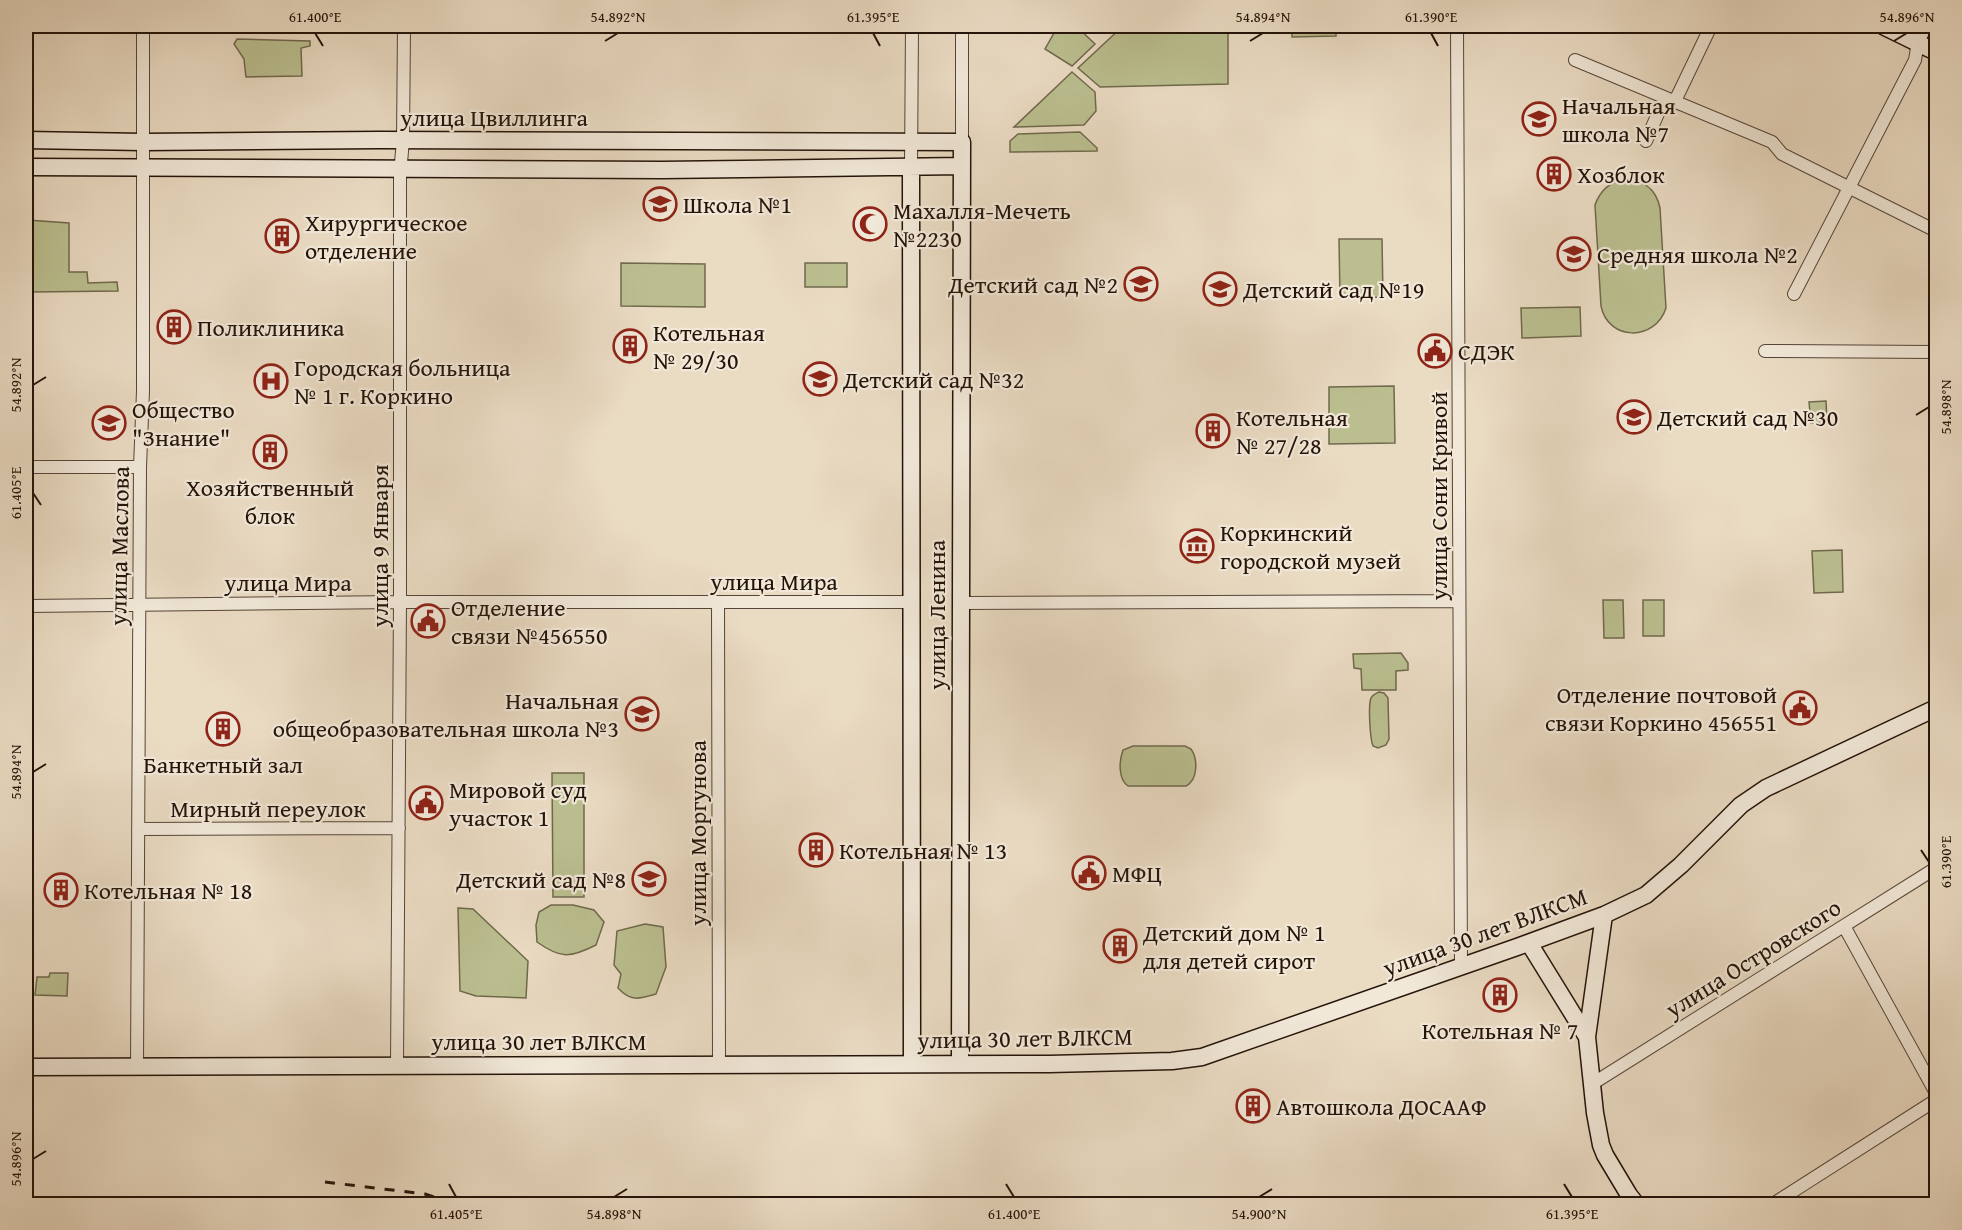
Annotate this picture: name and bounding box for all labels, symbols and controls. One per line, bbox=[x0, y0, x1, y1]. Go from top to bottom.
text: 61.400°E bbox=[289, 6, 342, 27]
text: 54.892°N bbox=[591, 6, 646, 27]
text: 61.395°E bbox=[847, 6, 900, 27]
text: 54.894°N bbox=[1236, 6, 1291, 27]
text: 61.390°E bbox=[1405, 6, 1458, 27]
text: 54.896°N bbox=[1880, 6, 1935, 27]
place label: Начальная школа №7 bbox=[1562, 88, 1676, 151]
street label: улица Цвиллинга bbox=[399, 100, 588, 135]
school or university icon: Начальная школа №7 bbox=[1521, 101, 1557, 137]
building icon: Хозблок bbox=[1536, 156, 1572, 192]
place label: Хозблок bbox=[1577, 157, 1665, 192]
school or university icon: Школа №1 bbox=[642, 186, 678, 222]
place label: Школа №1 bbox=[683, 187, 792, 222]
place label: Махалля-Мечеть №2230 bbox=[893, 193, 1071, 256]
place label: Хирургическое отделение bbox=[305, 205, 468, 268]
mosque icon: Махалля-Мечеть №2230 bbox=[852, 206, 888, 242]
building icon: Хирургическое отделение bbox=[264, 218, 300, 254]
school or university icon: Средняя школа №2 bbox=[1556, 236, 1592, 272]
place label: Средняя школа №2 bbox=[1597, 237, 1798, 272]
school or university icon: Детский сад №2 bbox=[1123, 266, 1159, 302]
place label: Детский сад №2 bbox=[947, 267, 1118, 302]
school or university icon: Детский сад №19 bbox=[1202, 271, 1238, 307]
place label: Детский сад №19 bbox=[1242, 272, 1424, 307]
building icon: Поликлиника bbox=[156, 309, 192, 345]
place label: Поликлиника bbox=[197, 310, 345, 345]
place label: Котельная № 29/30 bbox=[653, 315, 765, 378]
building icon: Котельная № 29/30 bbox=[612, 328, 648, 364]
public building icon: СДЭК bbox=[1417, 333, 1453, 369]
place label: СДЭК bbox=[1458, 334, 1515, 369]
place label: Городская больница № 1 г. Коркино bbox=[294, 350, 511, 413]
text: 54.892°N bbox=[5, 357, 26, 412]
school or university icon: Детский сад №32 bbox=[802, 361, 838, 397]
place label: Детский сад №32 bbox=[842, 362, 1024, 397]
hospital icon: Городская больница № 1 г. Коркино bbox=[253, 363, 289, 399]
text: 54.898°N bbox=[1935, 379, 1956, 434]
street label: улица Сони Кривой bbox=[1421, 391, 1456, 602]
place label: Общество "Знание" bbox=[132, 392, 235, 455]
school or university icon: Детский сад №30 bbox=[1616, 399, 1652, 435]
place label: Котельная № 27/28 bbox=[1236, 400, 1348, 463]
place label: Детский сад №30 bbox=[1656, 400, 1838, 435]
school or university icon: Общество "Знание" bbox=[91, 405, 127, 441]
building icon: Котельная № 27/28 bbox=[1195, 413, 1231, 449]
building icon: Хозяйственный блок bbox=[252, 434, 288, 470]
street label: улица 9 Января bbox=[362, 464, 397, 629]
street label: улица Маслова bbox=[100, 465, 138, 627]
text: 61.405°E bbox=[5, 466, 26, 519]
place label: Хозяйственный блок bbox=[186, 470, 354, 533]
place label: Коркинский городской музей bbox=[1220, 515, 1401, 578]
museum icon: Коркинский городской музей bbox=[1179, 528, 1215, 564]
street label: улица Ленина bbox=[919, 539, 954, 691]
street label: улица Мира bbox=[709, 564, 838, 599]
street label: улица Мира bbox=[223, 565, 352, 600]
place label: Отделение связи №456550 bbox=[451, 590, 607, 653]
public building icon: Отделение связи №456550 bbox=[410, 603, 446, 639]
place label: Отделение почтовой связи Коркино 456551 bbox=[1545, 677, 1777, 740]
place label: Начальная общеобразовательная школа №3 bbox=[273, 683, 619, 746]
public building icon: Отделение почтовой связи Коркино 456551 bbox=[1782, 690, 1818, 726]
school or university icon: Начальная общеобразовательная школа №3 bbox=[624, 696, 660, 732]
building icon: Банкетный зал bbox=[205, 711, 241, 747]
street label: улица Моргунова bbox=[680, 740, 715, 927]
text: 54.894°N bbox=[5, 744, 26, 799]
place label: Банкетный зал bbox=[143, 747, 303, 782]
place label: Мировой суд участок 1 bbox=[448, 772, 587, 835]
public building icon: Мировой суд участок 1 bbox=[408, 785, 444, 821]
street label: Мирный переулок bbox=[170, 791, 366, 826]
building icon: Котельная № 13 bbox=[798, 832, 834, 868]
place label: Котельная № 13 bbox=[839, 833, 1007, 868]
text: 61.390°E bbox=[1935, 835, 1956, 888]
public building icon: МФЦ bbox=[1071, 855, 1107, 891]
place label: МФЦ bbox=[1112, 856, 1162, 891]
school or university icon: Детский сад №8 bbox=[631, 861, 667, 897]
place label: Детский сад №8 bbox=[455, 862, 626, 897]
building icon: Котельная № 18 bbox=[43, 872, 79, 908]
place label: Котельная № 18 bbox=[84, 873, 252, 908]
street label: улица 30 лет ВЛКСМ bbox=[1377, 879, 1592, 986]
street label: улица Островского bbox=[1657, 890, 1848, 1027]
place label: Детский дом № 1 для детей сирот bbox=[1142, 915, 1325, 978]
building icon: Детский дом № 1 для детей сирот bbox=[1102, 928, 1138, 964]
building icon: Котельная № 7 bbox=[1482, 977, 1518, 1013]
place label: Котельная № 7 bbox=[1422, 1013, 1578, 1048]
street label: улица 30 лет ВЛКСМ bbox=[916, 1019, 1133, 1057]
street label: улица 30 лет ВЛКСМ bbox=[430, 1024, 647, 1059]
building icon: Автошкола ДОСААФ bbox=[1235, 1088, 1271, 1124]
place label: Автошкола ДОСААФ bbox=[1276, 1089, 1487, 1124]
text: 54.896°N bbox=[5, 1131, 26, 1186]
text: 61.405°E bbox=[430, 1203, 483, 1224]
text: 54.898°N bbox=[587, 1203, 642, 1224]
text: 61.400°E bbox=[988, 1203, 1041, 1224]
text: 54.900°N bbox=[1232, 1203, 1287, 1224]
text: 61.395°E bbox=[1546, 1203, 1599, 1224]

